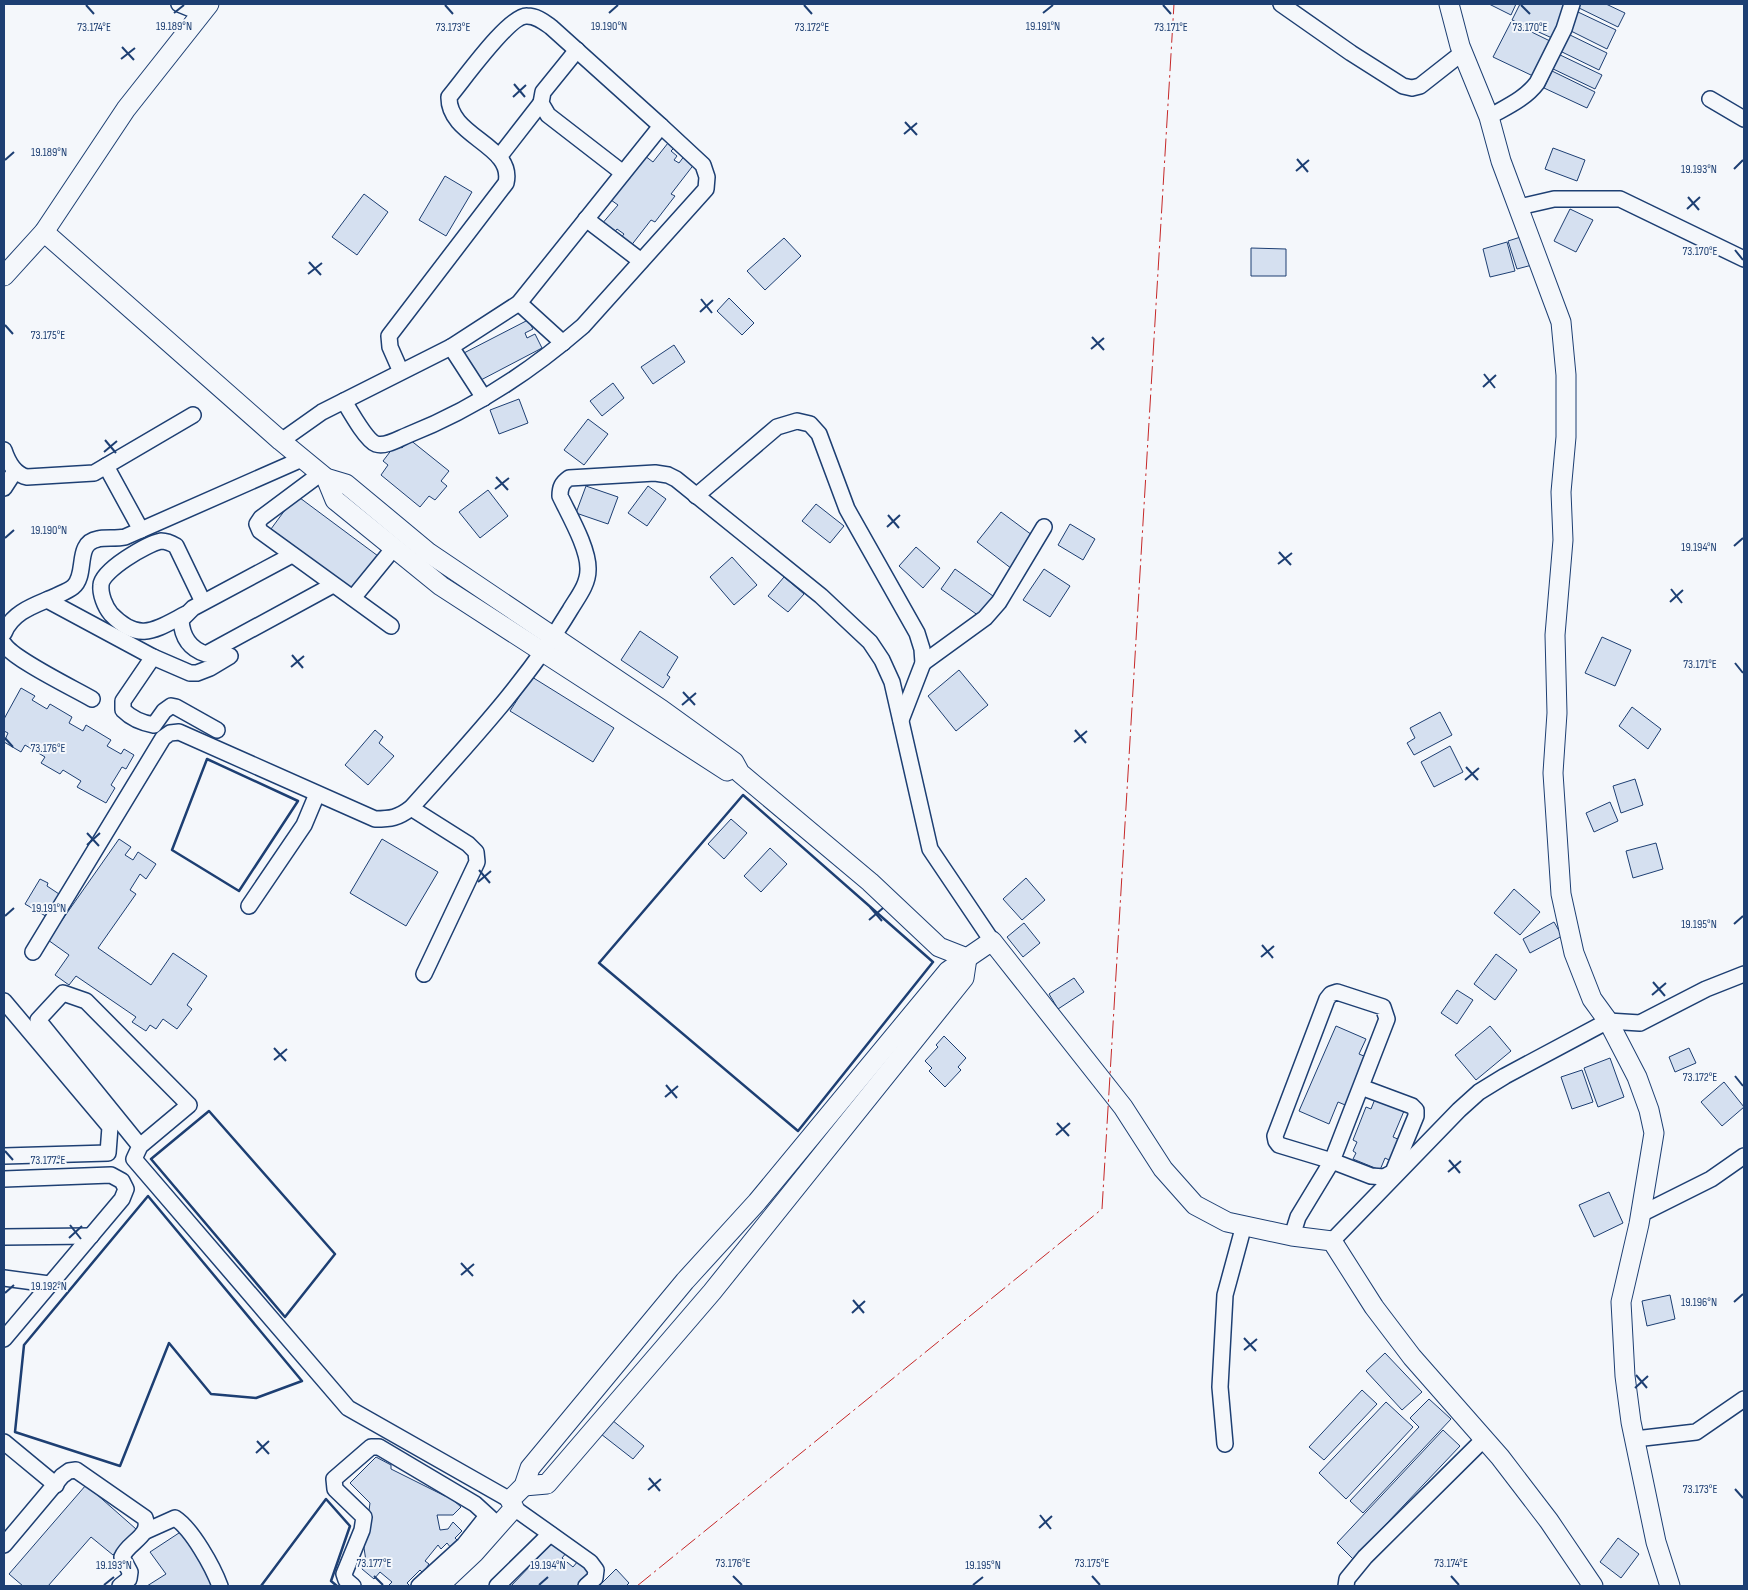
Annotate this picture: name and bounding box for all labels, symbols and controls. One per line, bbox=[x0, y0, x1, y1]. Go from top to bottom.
text: 19.189°N bbox=[156, 19, 192, 34]
text: 19.190°N bbox=[591, 19, 627, 34]
text: 19.191°N bbox=[1026, 19, 1060, 34]
text: 73.174°E bbox=[77, 20, 111, 35]
text: 73.173°E bbox=[436, 20, 470, 35]
text: 73.172°E bbox=[795, 20, 829, 35]
text: 73.171°E bbox=[1154, 20, 1188, 35]
text: 73.170°E bbox=[1512, 20, 1548, 35]
text: 19.189°N bbox=[31, 145, 67, 160]
text: 19.193°N bbox=[1681, 162, 1717, 177]
text: 73.170°E bbox=[1682, 244, 1718, 259]
text: 73.175°E bbox=[31, 328, 65, 343]
text: 19.190°N bbox=[31, 523, 67, 538]
text: 19.194°N bbox=[1681, 540, 1717, 555]
text: 73.171°E bbox=[1683, 657, 1717, 672]
text: 73.176°E bbox=[31, 741, 66, 756]
text: 19.191°N bbox=[32, 901, 66, 916]
text: 19.195°N bbox=[1681, 917, 1717, 932]
text: 73.172°E bbox=[1683, 1070, 1717, 1085]
text: 73.177°E bbox=[31, 1153, 66, 1168]
text: 19.192°N bbox=[31, 1279, 67, 1294]
text: 19.196°N bbox=[1681, 1295, 1717, 1310]
text: 73.173°E bbox=[1683, 1482, 1717, 1497]
text: 73.177°E bbox=[357, 1556, 392, 1571]
text: 73.176°E bbox=[716, 1556, 751, 1571]
text: 73.175°E bbox=[1075, 1556, 1109, 1571]
text: 73.174°E bbox=[1434, 1556, 1468, 1571]
text: 19.193°N bbox=[96, 1558, 132, 1573]
text: 19.194°N bbox=[530, 1558, 566, 1573]
text: 19.195°N bbox=[965, 1558, 1001, 1573]

